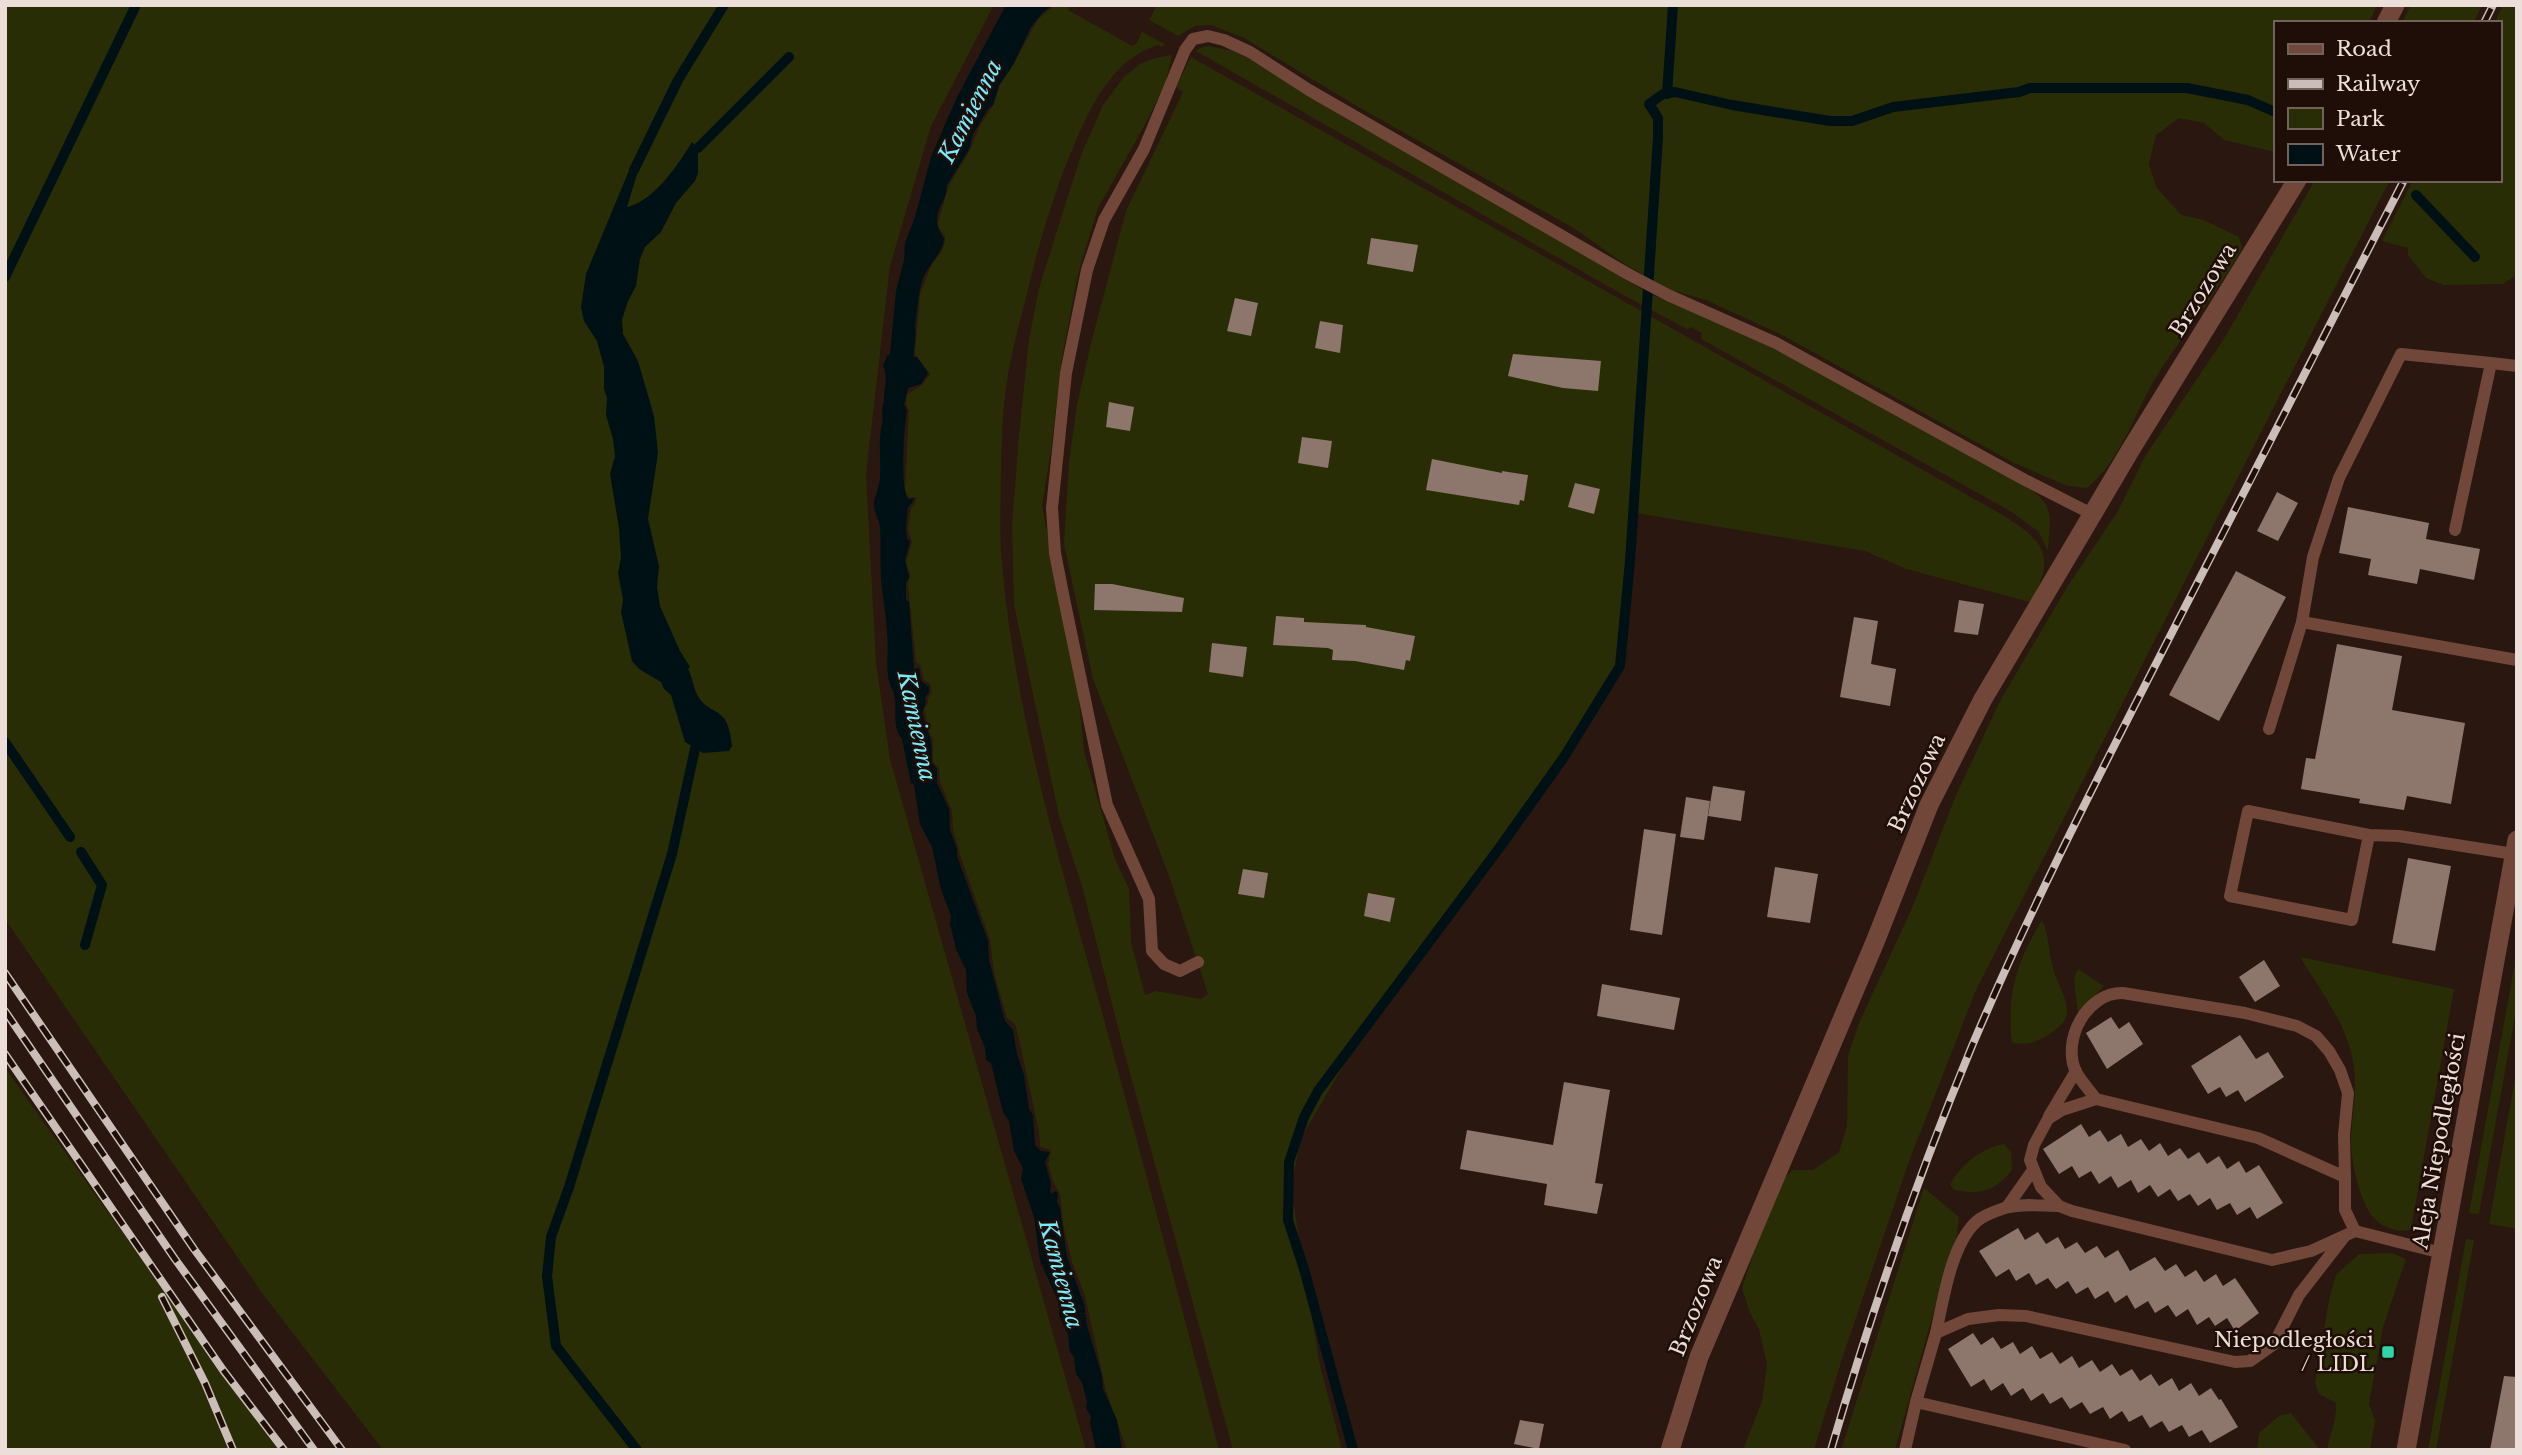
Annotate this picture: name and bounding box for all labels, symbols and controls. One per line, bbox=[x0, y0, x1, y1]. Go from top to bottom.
legend bbox=[2274, 21, 2501, 182]
text: Road bbox=[2336, 36, 2392, 62]
water label: Kamienna bbox=[932, 55, 1008, 168]
text: Railway bbox=[2336, 71, 2421, 97]
text: Park bbox=[2336, 106, 2385, 132]
text: Water bbox=[2335, 141, 2400, 167]
street label: Brzozowa bbox=[2164, 238, 2242, 342]
water label: Kamienna bbox=[891, 667, 942, 784]
street label: Brzozowa bbox=[1883, 729, 1951, 836]
street label: Aleja Niepodległości bbox=[2407, 1031, 2471, 1252]
water label: Kamienna bbox=[1033, 1215, 1089, 1332]
street label: Brzozowa bbox=[1664, 1252, 1728, 1360]
place label: Niepodległości / LIDL bbox=[2214, 1327, 2374, 1377]
marker: Niepodległości / LIDL bbox=[2380, 1344, 2396, 1360]

